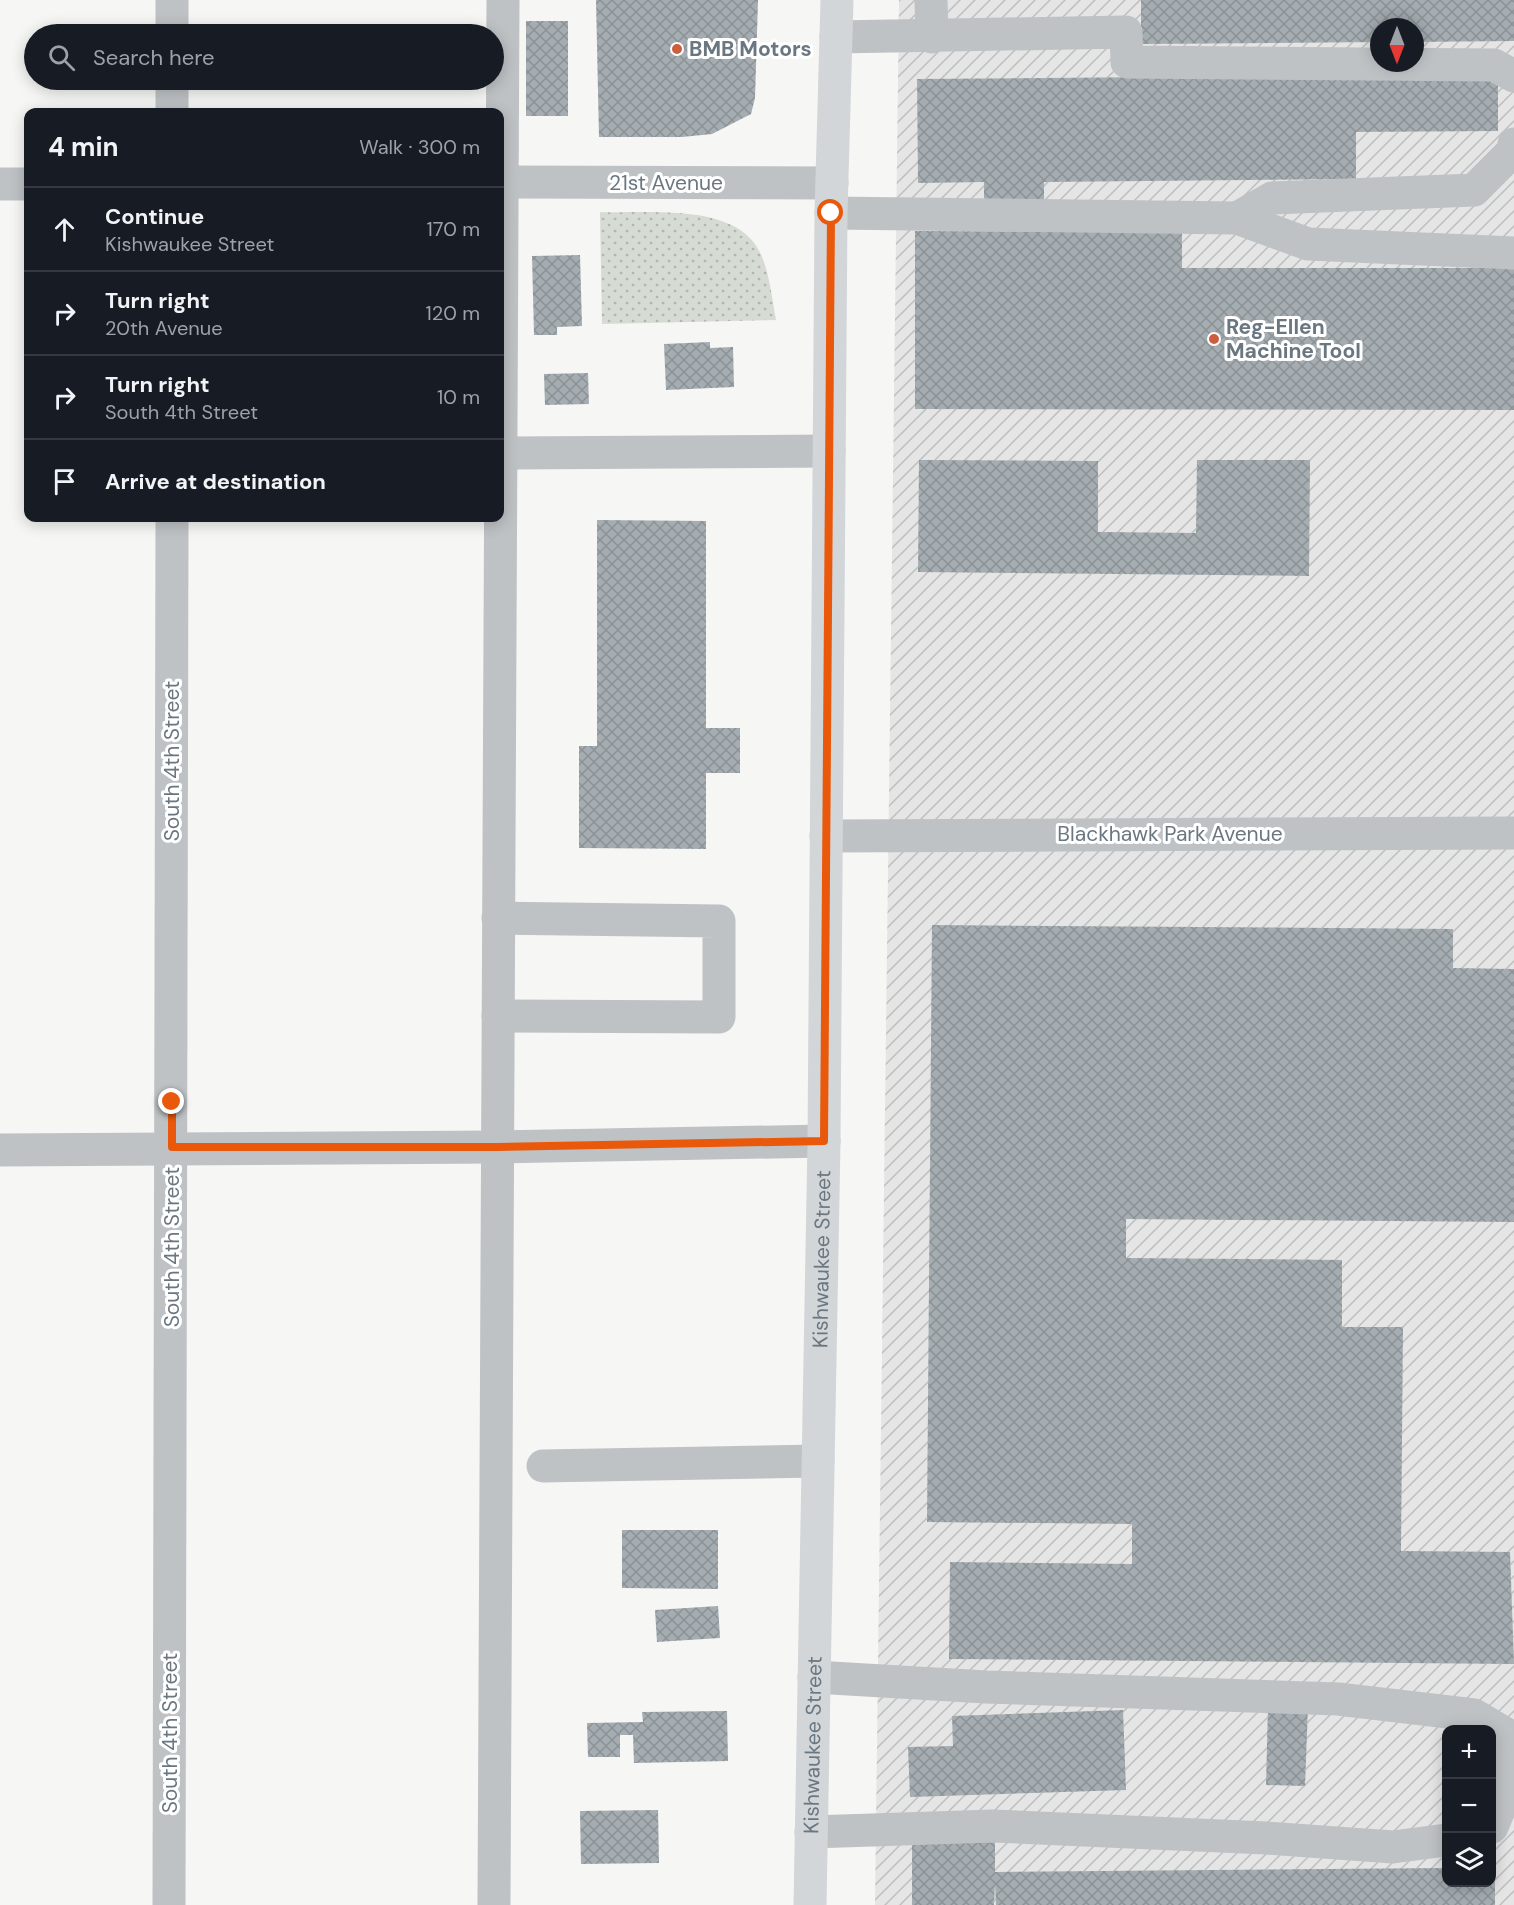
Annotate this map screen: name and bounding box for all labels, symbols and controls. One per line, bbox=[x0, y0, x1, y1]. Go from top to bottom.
north arrow bbox=[1370, 18, 1424, 72]
search box bbox=[24, 24, 504, 90]
place label: BMB Motors bbox=[689, 35, 812, 63]
icon: search bbox=[45, 41, 78, 74]
marker: BMB Motors bbox=[670, 42, 684, 56]
text: Search here bbox=[93, 43, 214, 72]
text: 4 min bbox=[48, 130, 119, 164]
text: Walk · 300 m bbox=[359, 134, 480, 160]
street label: 21st Avenue bbox=[609, 169, 723, 197]
route start bbox=[817, 199, 843, 225]
text: Continue bbox=[105, 202, 204, 231]
icon: ahead bbox=[48, 213, 81, 246]
text: 170 m bbox=[427, 216, 480, 242]
text: Kishwaukee Street bbox=[105, 231, 274, 257]
text: Turn right bbox=[105, 286, 210, 315]
icon: right bbox=[48, 297, 81, 330]
text: 120 m bbox=[426, 300, 480, 326]
place label: Reg-Ellen Machine Tool bbox=[1226, 313, 1361, 365]
text: 20th Avenue bbox=[105, 315, 223, 341]
marker: Reg-Ellen Machine Tool bbox=[1207, 332, 1221, 346]
text: Turn right bbox=[105, 370, 210, 399]
icon: right bbox=[48, 381, 81, 414]
text: 10 m bbox=[437, 384, 480, 410]
text: South 4th Street bbox=[105, 399, 258, 425]
icon: arrive bbox=[48, 465, 81, 498]
text: Arrive at destination bbox=[105, 467, 326, 496]
street label: South 4th Street bbox=[158, 681, 186, 841]
street label: Blackhawk Park Avenue bbox=[1057, 820, 1283, 848]
route end bbox=[158, 1088, 184, 1114]
street label: South 4th Street bbox=[158, 1167, 186, 1327]
street label: Kishwaukee Street bbox=[806, 1170, 837, 1348]
street label: South 4th Street bbox=[156, 1653, 184, 1813]
street label: Kishwaukee Street bbox=[797, 1656, 829, 1834]
map controls bbox=[1442, 1725, 1496, 1887]
button: + bbox=[1442, 1725, 1496, 1779]
button: − bbox=[1442, 1779, 1496, 1833]
button: layers bbox=[1442, 1833, 1496, 1887]

